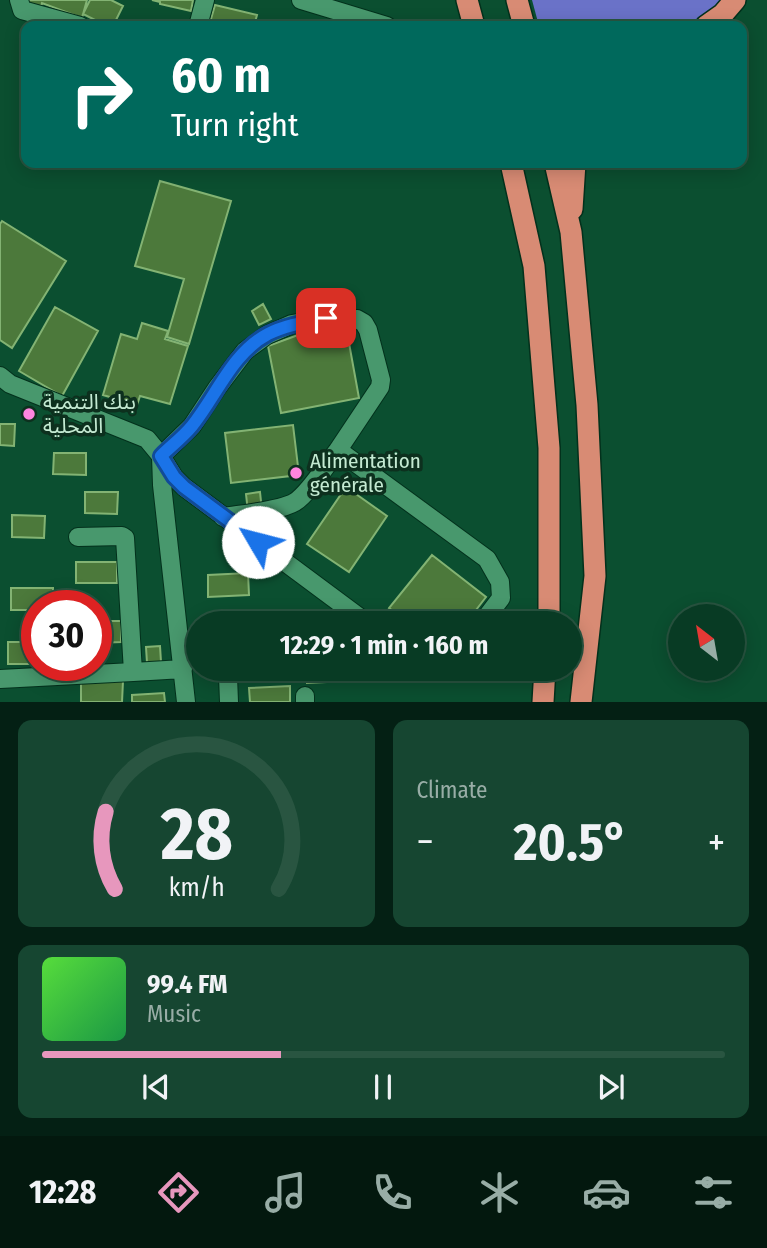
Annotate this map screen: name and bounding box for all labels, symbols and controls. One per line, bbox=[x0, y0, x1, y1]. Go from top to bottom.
text: 60 m bbox=[171, 46, 271, 105]
icon: right bbox=[56, 49, 147, 140]
text: Turn right bbox=[171, 106, 298, 144]
pin bbox=[296, 288, 356, 348]
icon: arrive bbox=[307, 299, 345, 337]
place label: بنك التنمية المحلية bbox=[43, 389, 136, 439]
marker: بنك التنمية المحلية bbox=[21, 406, 37, 422]
place label: Alimentation générale bbox=[310, 448, 421, 498]
marker: Alimentation générale bbox=[288, 465, 304, 481]
position arrow bbox=[221, 505, 295, 579]
speed limit sign: 30 bbox=[21, 590, 112, 681]
north arrow bbox=[668, 604, 746, 681]
map controls bbox=[668, 604, 745, 681]
text: 12:29 · 1 min · 160 m bbox=[280, 630, 488, 661]
text: Climate bbox=[417, 776, 487, 804]
text: 28 bbox=[159, 792, 232, 879]
text: 20.5° bbox=[514, 811, 628, 874]
text: − bbox=[417, 819, 434, 865]
text: + bbox=[708, 819, 725, 865]
text: km/h bbox=[168, 873, 224, 903]
text: 99.4 FM bbox=[147, 969, 228, 1000]
text: Music bbox=[147, 1000, 201, 1028]
icon: previous bbox=[137, 1068, 175, 1106]
icon: pause bbox=[364, 1068, 402, 1106]
icon: next bbox=[592, 1068, 630, 1106]
icon: directions bbox=[154, 1168, 203, 1217]
icon: music bbox=[261, 1168, 310, 1217]
icon: phone bbox=[368, 1168, 417, 1217]
icon: climate bbox=[475, 1168, 524, 1217]
icon: car bbox=[582, 1168, 631, 1217]
icon: filters bbox=[689, 1168, 738, 1217]
text: 12:28 bbox=[29, 1173, 96, 1211]

